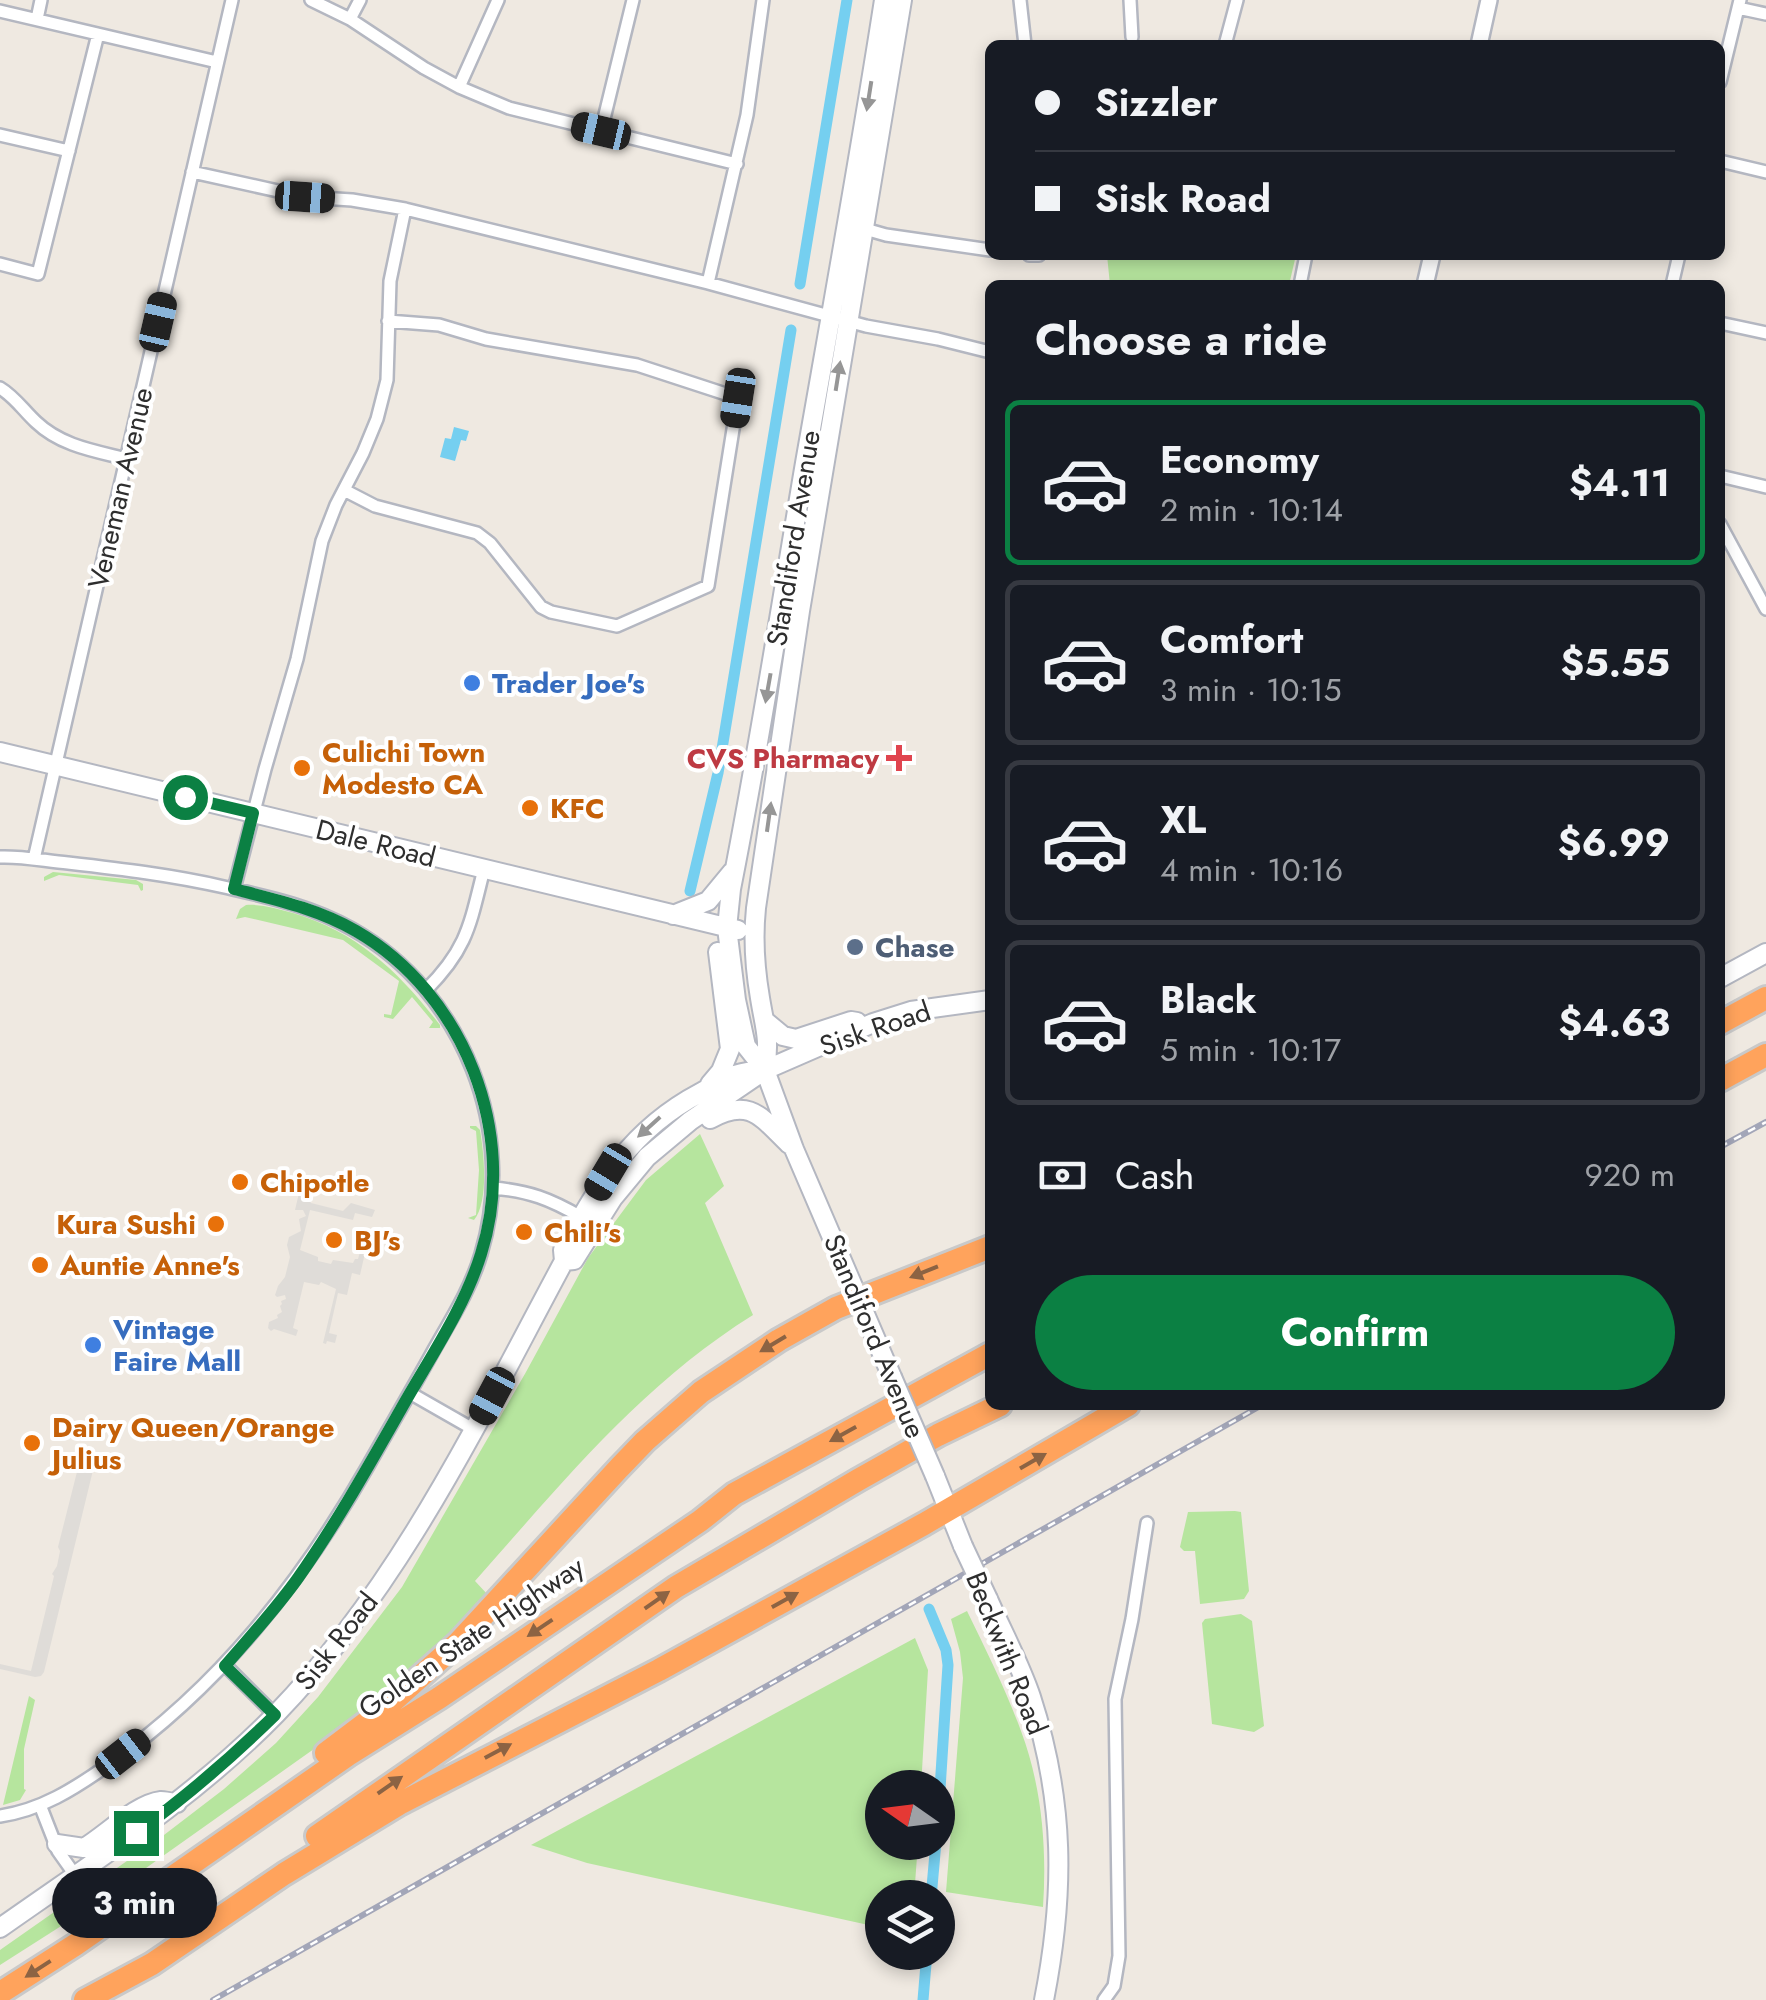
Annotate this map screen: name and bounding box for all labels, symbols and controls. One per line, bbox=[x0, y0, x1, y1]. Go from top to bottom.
text: Sizzler bbox=[1095, 75, 1218, 130]
one-way arrow bbox=[861, 81, 876, 113]
car bbox=[568, 110, 634, 152]
text: Sisk Road bbox=[1095, 171, 1271, 226]
car bbox=[274, 180, 336, 214]
car bbox=[137, 289, 179, 355]
text: Choose a ride bbox=[1035, 307, 1327, 372]
one-way arrow bbox=[831, 360, 846, 392]
car bbox=[718, 366, 758, 430]
street label: Veneman Avenue bbox=[77, 383, 164, 593]
street label: Standiford Avenue bbox=[756, 427, 831, 649]
text: Economy bbox=[1160, 432, 1319, 487]
icon: car bbox=[1040, 438, 1130, 528]
text: $4.11 bbox=[1569, 455, 1670, 510]
text: 2 min · 10:14 bbox=[1160, 487, 1343, 533]
text: Comfort bbox=[1160, 612, 1303, 667]
icon: car bbox=[1040, 618, 1130, 708]
text: $5.55 bbox=[1561, 635, 1670, 690]
place label: Trader Joe's bbox=[492, 663, 645, 704]
text: 3 min · 10:15 bbox=[1160, 667, 1342, 713]
marker: Trader Joe's bbox=[461, 672, 483, 694]
one-way arrow bbox=[760, 673, 775, 704]
place label: Culichi Town Modesto CA bbox=[322, 732, 485, 805]
place label: CVS Pharmacy bbox=[687, 738, 879, 779]
marker: CVS Pharmacy bbox=[888, 747, 910, 769]
marker: Culichi Town Modesto CA bbox=[291, 757, 313, 779]
route start bbox=[163, 775, 208, 820]
place label: KFC bbox=[550, 788, 605, 829]
text: XL bbox=[1160, 792, 1206, 847]
marker: KFC bbox=[519, 797, 541, 819]
icon: car bbox=[1040, 798, 1130, 888]
one-way arrow bbox=[762, 800, 778, 832]
street label: Dale Road bbox=[312, 809, 440, 878]
text: $6.99 bbox=[1558, 815, 1670, 870]
text: 4 min · 10:16 bbox=[1160, 847, 1343, 893]
place label: Chase bbox=[875, 927, 954, 968]
marker: Chase bbox=[844, 936, 866, 958]
text: Black bbox=[1160, 972, 1257, 1027]
icon: car bbox=[1040, 978, 1130, 1068]
street label: Sisk Road bbox=[814, 990, 936, 1067]
text: $4.63 bbox=[1559, 995, 1670, 1050]
text: 5 min · 10:17 bbox=[1160, 1027, 1341, 1073]
one-way arrow bbox=[637, 1116, 662, 1138]
car bbox=[580, 1139, 636, 1205]
icon: cash bbox=[1035, 1148, 1090, 1203]
text: Cash bbox=[1115, 1148, 1195, 1203]
text: 920 m bbox=[1585, 1152, 1675, 1198]
place label: Chipotle bbox=[260, 1162, 370, 1203]
marker: Chipotle bbox=[229, 1171, 251, 1193]
place label: Kura Sushi bbox=[56, 1204, 196, 1245]
place label: Chili's bbox=[544, 1212, 621, 1253]
marker: Kura Sushi bbox=[205, 1213, 227, 1235]
place label: BJ's bbox=[354, 1220, 401, 1261]
marker: Chili's bbox=[513, 1221, 535, 1243]
street label: Standiford Avenue bbox=[813, 1228, 936, 1445]
marker: BJ's bbox=[323, 1229, 345, 1251]
place label: Auntie Anne's bbox=[59, 1245, 240, 1286]
marker: Auntie Anne's bbox=[29, 1254, 51, 1276]
one-way arrow bbox=[909, 1264, 939, 1280]
button: Confirm bbox=[1035, 1275, 1675, 1390]
place label: Vintage Faire Mall bbox=[112, 1309, 241, 1382]
marker: Vintage Faire Mall bbox=[82, 1334, 104, 1356]
one-way arrow bbox=[759, 1335, 787, 1352]
car bbox=[465, 1362, 519, 1430]
place label: Dairy Queen/Orange Julius bbox=[47, 1407, 335, 1480]
one-way arrow bbox=[829, 1425, 857, 1443]
marker: Dairy Queen/Orange Julius bbox=[21, 1432, 43, 1454]
one-way arrow bbox=[1019, 1453, 1047, 1470]
street label: Golden State Highway bbox=[350, 1546, 593, 1728]
street label: Beckwith Road bbox=[955, 1565, 1058, 1741]
street label: Sisk Road bbox=[285, 1583, 388, 1699]
one-way arrow bbox=[644, 1591, 671, 1610]
one-way arrow bbox=[771, 1592, 800, 1609]
one-way arrow bbox=[526, 1618, 553, 1637]
car bbox=[90, 1724, 156, 1784]
one-way arrow bbox=[483, 1743, 512, 1760]
north arrow bbox=[865, 1770, 955, 1860]
map controls bbox=[865, 1770, 955, 1970]
one-way arrow bbox=[377, 1776, 403, 1795]
route end bbox=[114, 1811, 159, 1856]
callout: 3 min bbox=[54, 1868, 218, 1938]
text: 3 min bbox=[93, 1880, 176, 1926]
button: layers bbox=[865, 1880, 955, 1970]
one-way arrow bbox=[24, 1959, 51, 1977]

